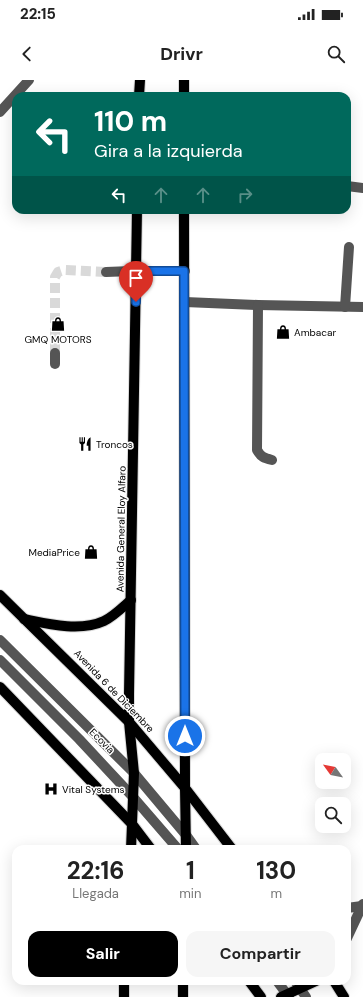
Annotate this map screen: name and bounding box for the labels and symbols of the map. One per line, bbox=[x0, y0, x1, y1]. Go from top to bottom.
pin bbox=[119, 261, 153, 302]
shop icon: GMQ MOTORS bbox=[50, 316, 66, 332]
shop icon: Ambacar bbox=[275, 324, 291, 340]
place label: Ambacar bbox=[294, 326, 336, 339]
place label: GMQ MOTORS bbox=[25, 333, 92, 346]
restaurant icon: Troncos bbox=[77, 436, 93, 452]
place label: Troncos bbox=[96, 438, 133, 451]
street label: Avenida General Eloy Alfaro bbox=[113, 466, 129, 592]
shop icon: MediaPrice bbox=[83, 544, 99, 560]
place label: MediaPrice bbox=[29, 546, 80, 559]
street label: Avenida 6 de Diciembre bbox=[71, 647, 157, 735]
position arrow bbox=[164, 715, 206, 757]
street label: Ecovia bbox=[87, 726, 117, 756]
north arrow bbox=[315, 753, 351, 789]
hospital icon: Vital Systems bbox=[43, 781, 59, 797]
place label: Vital Systems bbox=[62, 783, 125, 796]

